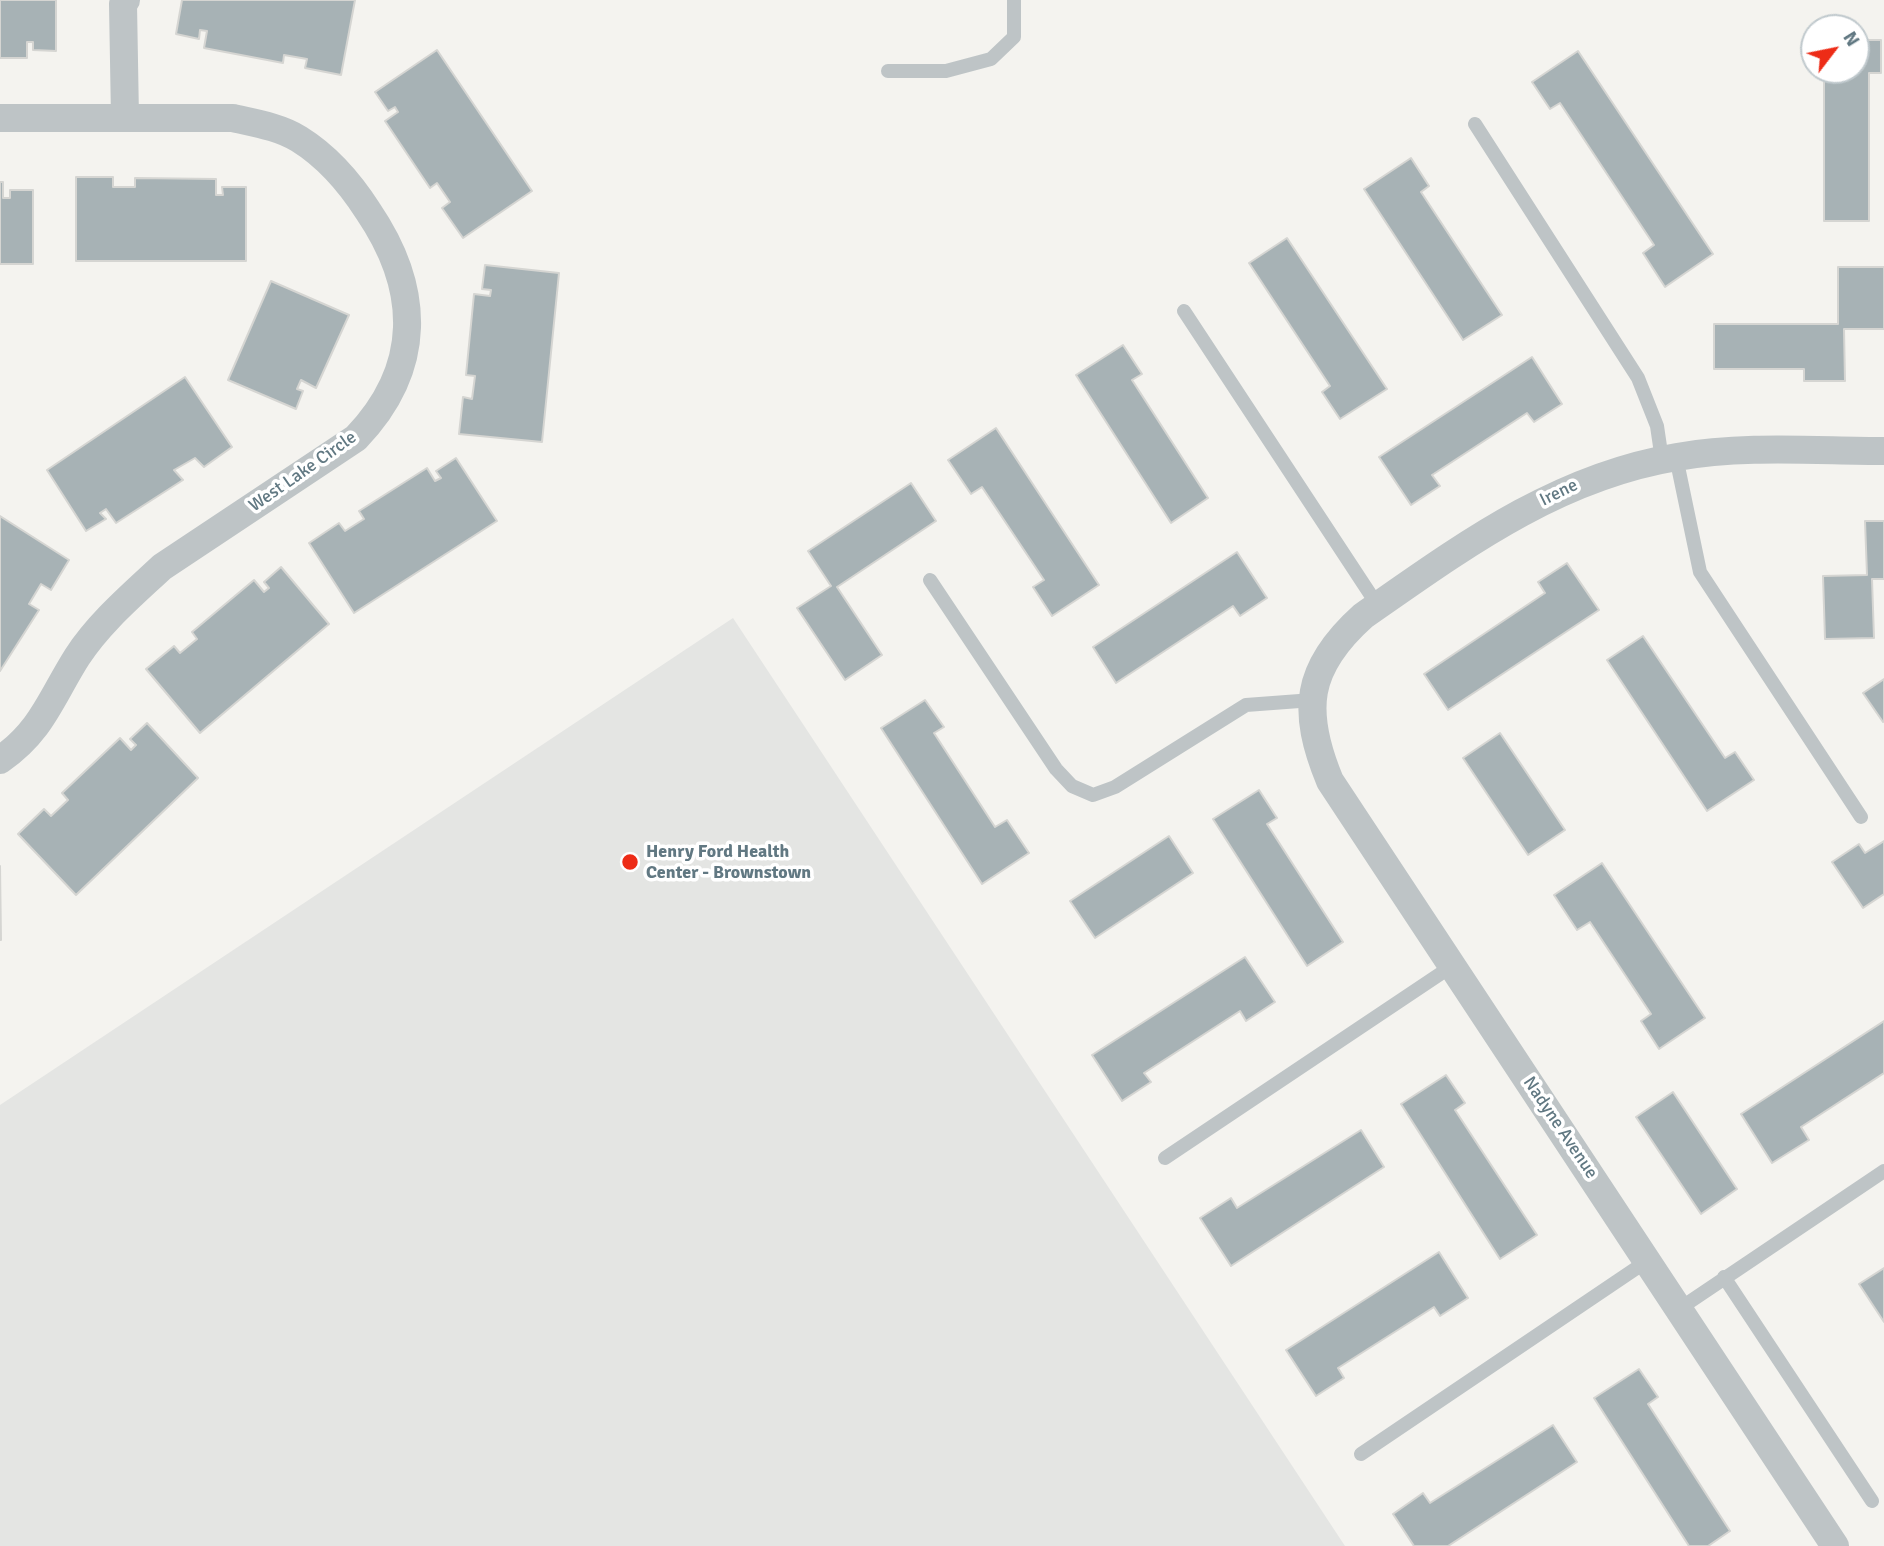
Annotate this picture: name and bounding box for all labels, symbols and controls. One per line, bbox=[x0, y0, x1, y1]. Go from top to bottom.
north arrow bbox=[1800, 14, 1870, 84]
text: N bbox=[1837, 27, 1865, 51]
street label: West Lake Circle bbox=[245, 427, 361, 517]
street label: Irene bbox=[1537, 475, 1581, 511]
place label: Henry Ford Health Center - Brownstown bbox=[646, 841, 811, 884]
marker: Henry Ford Health Center - Brownstown bbox=[620, 852, 640, 872]
street label: Nadyne Avenue bbox=[1518, 1073, 1602, 1183]

